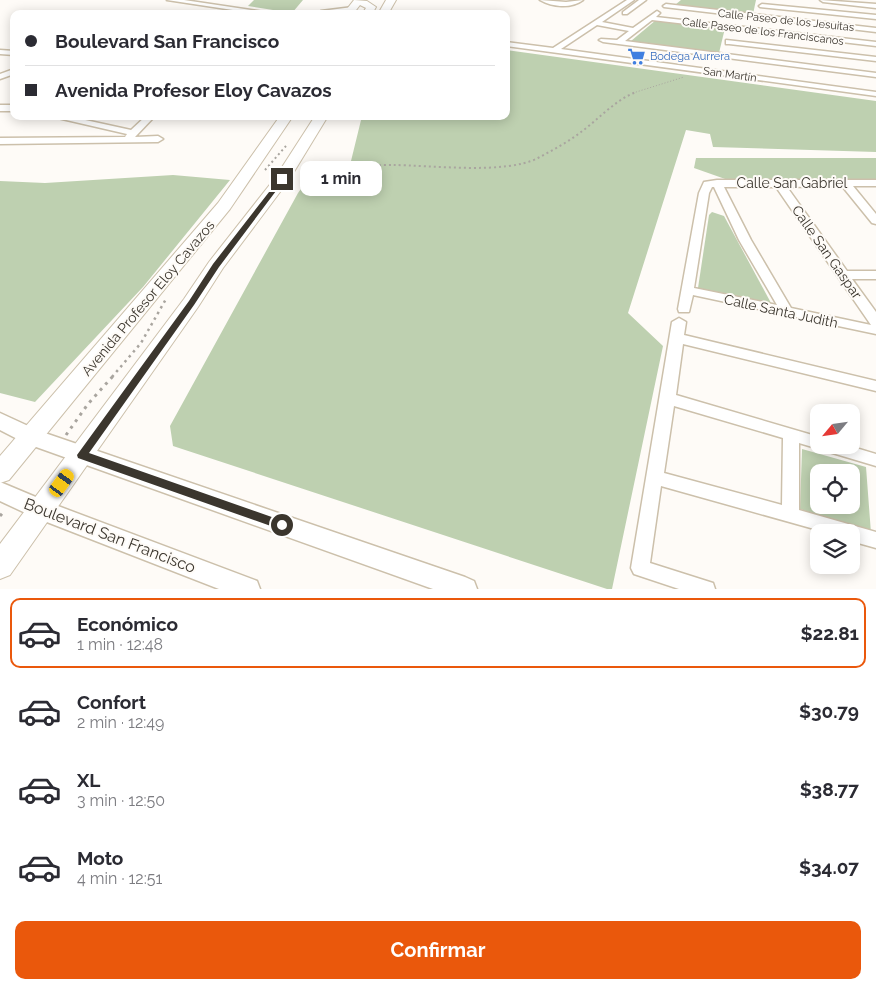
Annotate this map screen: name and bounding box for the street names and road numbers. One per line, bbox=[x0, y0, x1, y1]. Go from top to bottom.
street label: Calle Paseo de los Jesuitas bbox=[717, 7, 855, 34]
street label: Calle Paseo de los Franciscanos bbox=[681, 15, 845, 48]
street label: San Martín bbox=[702, 64, 757, 85]
street label: Calle San Gabriel bbox=[737, 175, 848, 191]
street label: Calle San Gaspar bbox=[789, 202, 865, 302]
street label: Avenida Profesor Eloy Cavazos bbox=[78, 217, 218, 379]
street label: Calle Santa Judith bbox=[723, 291, 839, 331]
street label: Boulevard San Francisco bbox=[21, 494, 198, 577]

